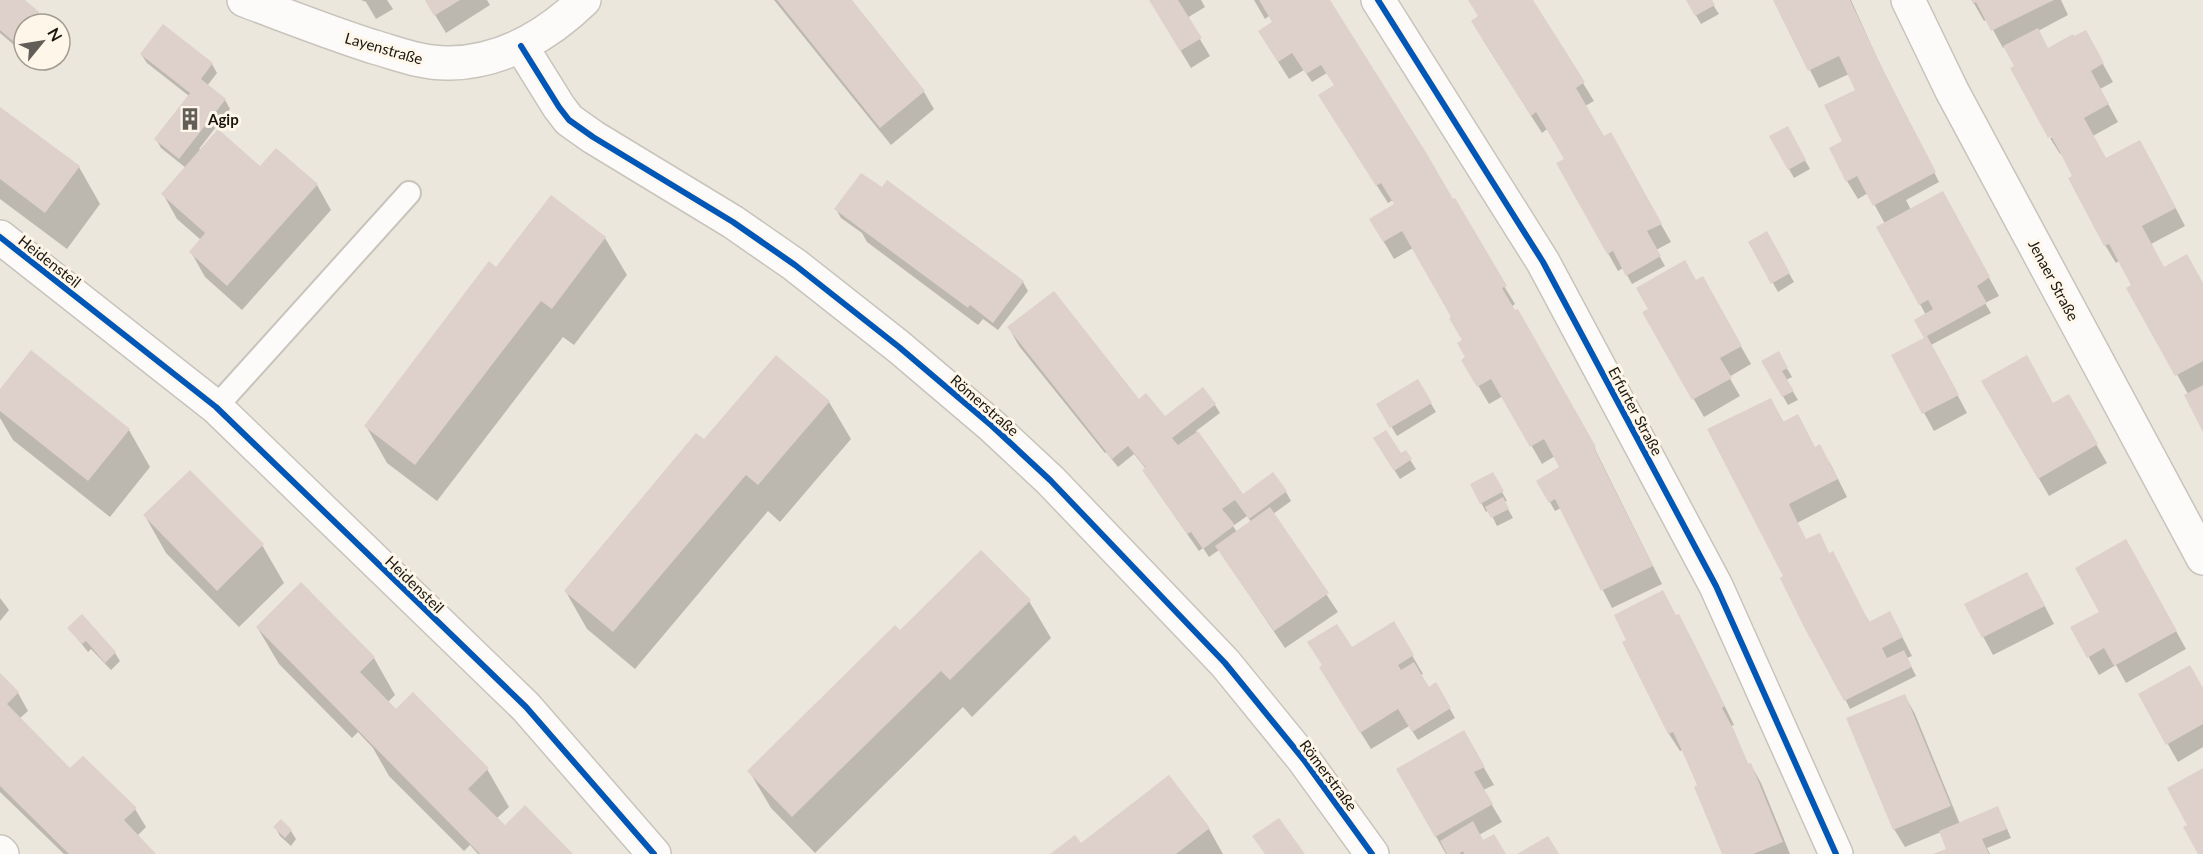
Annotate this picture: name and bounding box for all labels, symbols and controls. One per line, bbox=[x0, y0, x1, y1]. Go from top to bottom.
north arrow bbox=[12, 12, 72, 72]
text: N bbox=[44, 24, 67, 44]
street label: Layenstraße bbox=[343, 28, 425, 68]
building icon: Agip bbox=[177, 106, 203, 132]
place label: Agip bbox=[207, 110, 239, 128]
street label: Heidensteil bbox=[15, 231, 85, 291]
street label: Jenaer Straße bbox=[2025, 236, 2083, 324]
street label: Erfurter Straße bbox=[1605, 364, 1667, 458]
street label: Römerstraße bbox=[947, 371, 1023, 440]
street label: Heidensteil bbox=[382, 552, 448, 616]
street label: Römerstraße bbox=[1296, 736, 1362, 814]

